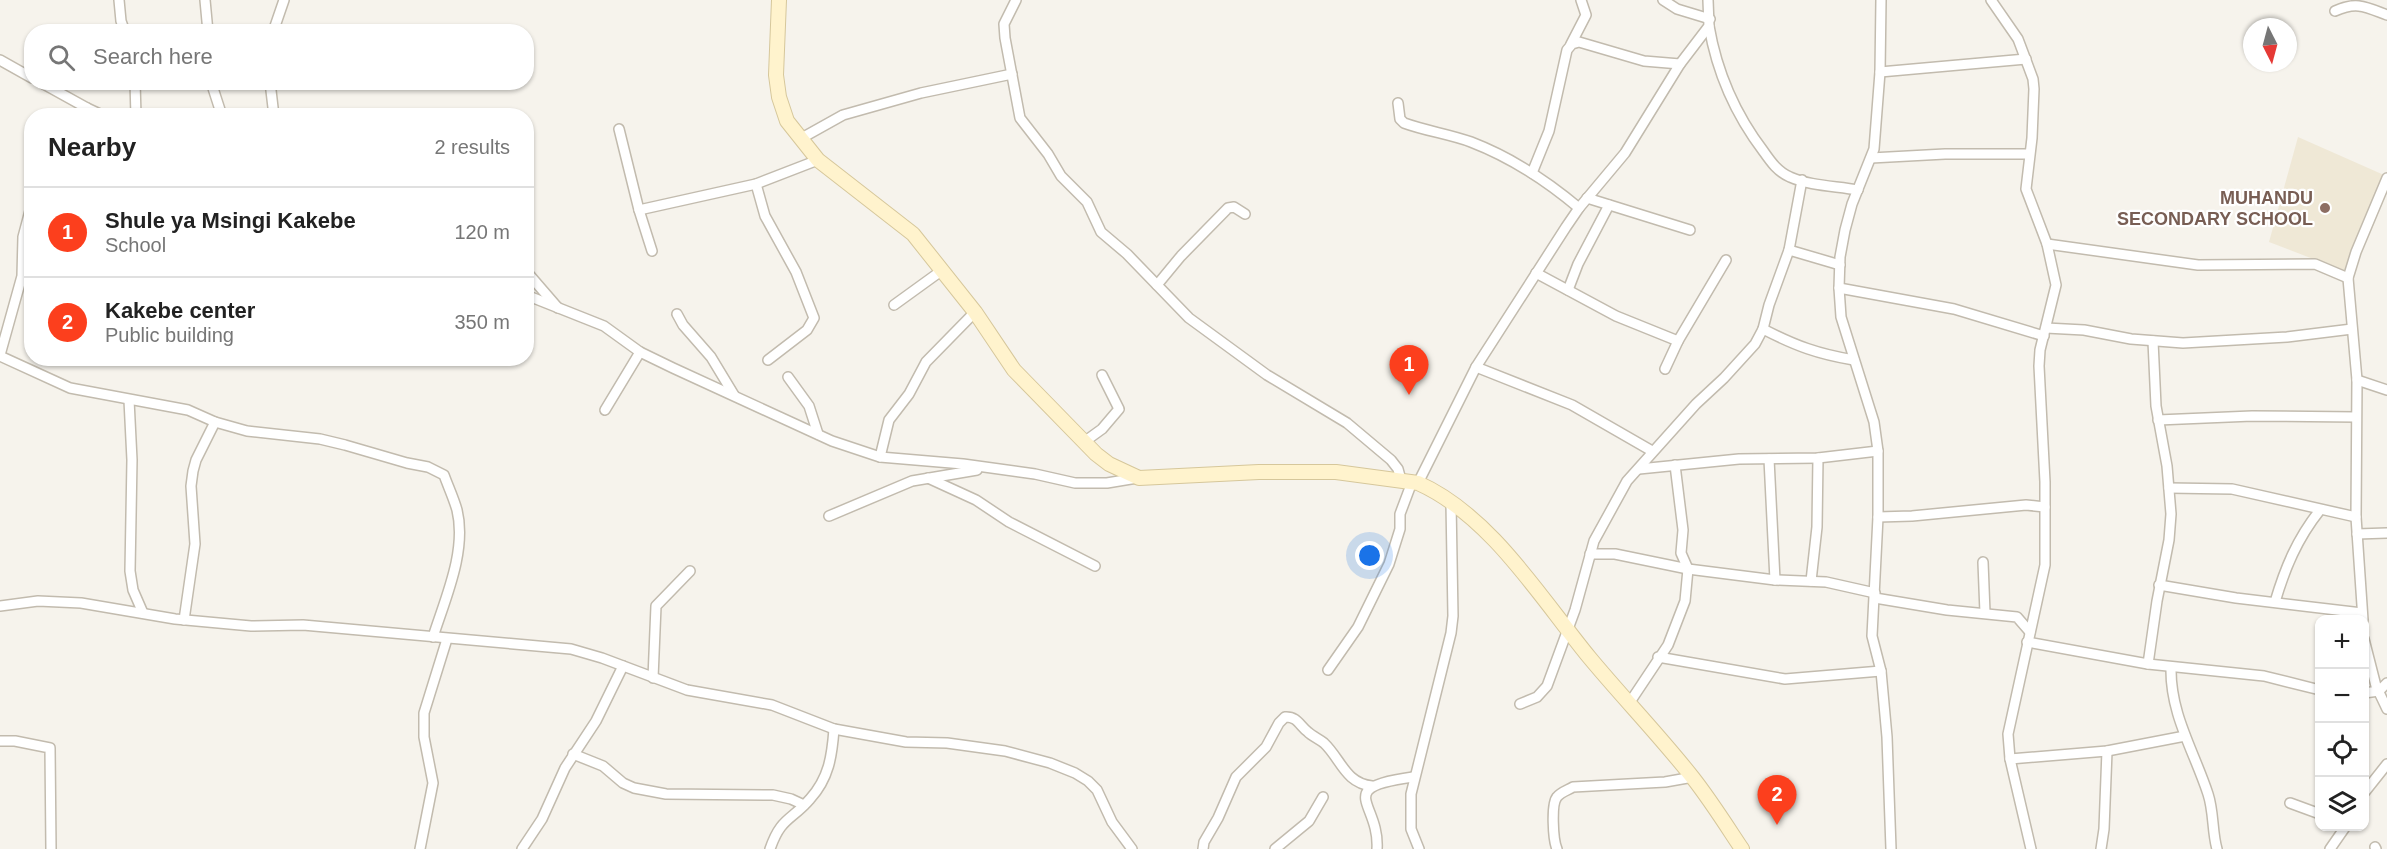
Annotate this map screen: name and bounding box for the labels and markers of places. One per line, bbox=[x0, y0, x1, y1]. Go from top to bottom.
place label: MUHANDU SECONDARY SCHOOL bbox=[2117, 188, 2313, 229]
marker: MUHANDU SECONDARY SCHOOL bbox=[2318, 201, 2332, 215]
pin: 1 bbox=[1390, 346, 1428, 395]
pin: 2 bbox=[1758, 776, 1796, 825]

